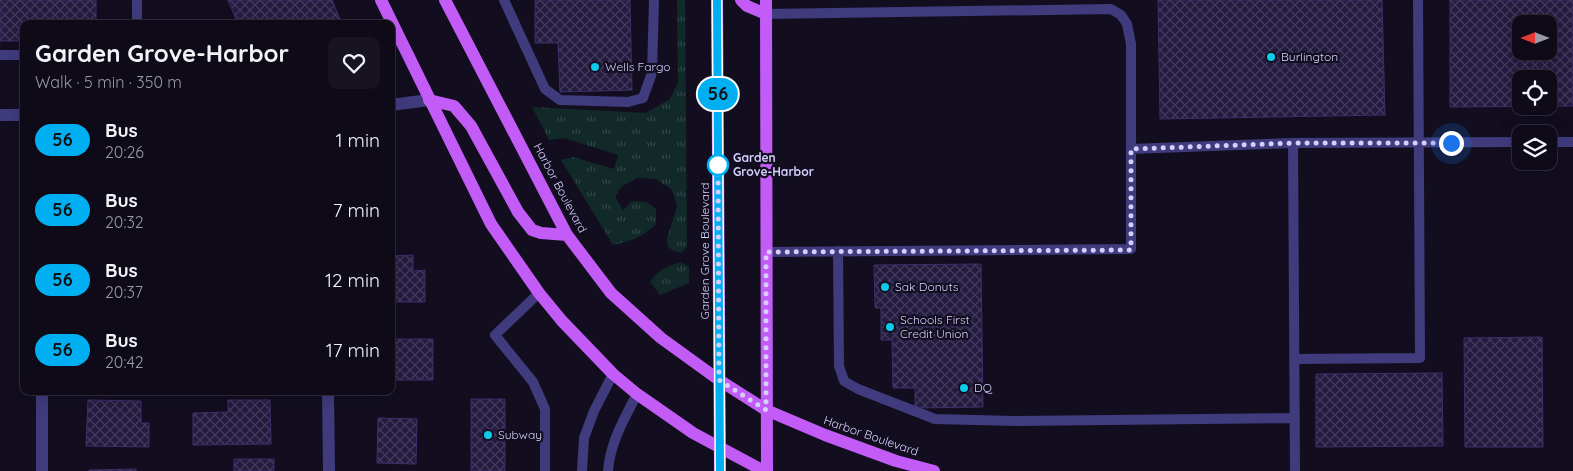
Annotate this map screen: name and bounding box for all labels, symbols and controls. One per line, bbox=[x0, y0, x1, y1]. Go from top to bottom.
north arrow bbox=[1512, 15, 1558, 60]
map controls bbox=[1512, 15, 1557, 170]
button: heart bbox=[328, 37, 380, 89]
text: Garden Grove-Harbor bbox=[35, 38, 289, 68]
place label: Burlington bbox=[1281, 49, 1338, 64]
marker: Burlington bbox=[1265, 51, 1277, 63]
place label: Wells Fargo bbox=[605, 59, 670, 74]
marker: Wells Fargo bbox=[589, 61, 601, 73]
button: locate bbox=[1512, 70, 1557, 115]
text: Walk · 5 min · 350 m bbox=[35, 72, 182, 92]
line badge: 56 bbox=[696, 78, 740, 110]
text: 56 bbox=[708, 82, 728, 105]
text: Bus bbox=[105, 118, 138, 142]
button: layers bbox=[1512, 125, 1557, 170]
text: 56 bbox=[52, 128, 73, 151]
text: 1 min bbox=[335, 128, 380, 152]
your location bbox=[1439, 131, 1464, 156]
street label: Harbor Boulevard bbox=[530, 140, 590, 235]
text: 20:26 bbox=[105, 142, 144, 162]
place label: Garden Grove-Harbor bbox=[733, 150, 814, 179]
marker: Garden Grove-Harbor bbox=[707, 154, 729, 176]
street label: Garden Grove Boulevard bbox=[697, 182, 712, 320]
text: Bus bbox=[105, 188, 138, 212]
text: 56 bbox=[52, 198, 73, 221]
text: 7 min bbox=[333, 198, 380, 222]
text: 20:32 bbox=[105, 212, 144, 232]
text: Bus bbox=[105, 258, 138, 282]
text: 56 bbox=[52, 268, 73, 291]
text: 12 min bbox=[325, 268, 380, 292]
place label: Sak Donuts bbox=[895, 279, 959, 294]
marker: Sak Donuts bbox=[879, 281, 891, 293]
text: 20:37 bbox=[105, 282, 143, 302]
place label: Schools First Credit Union bbox=[900, 312, 970, 341]
marker: Schools First Credit Union bbox=[884, 321, 896, 333]
text: Bus bbox=[105, 328, 138, 352]
text: 56 bbox=[52, 338, 73, 361]
text: 17 min bbox=[326, 338, 380, 362]
text: 20:42 bbox=[105, 352, 144, 372]
place label: DQ bbox=[974, 380, 993, 395]
marker: DQ bbox=[958, 382, 970, 394]
street label: Harbor Boulevard bbox=[822, 412, 921, 459]
place label: Subway bbox=[498, 427, 542, 442]
marker: Subway bbox=[482, 429, 494, 441]

